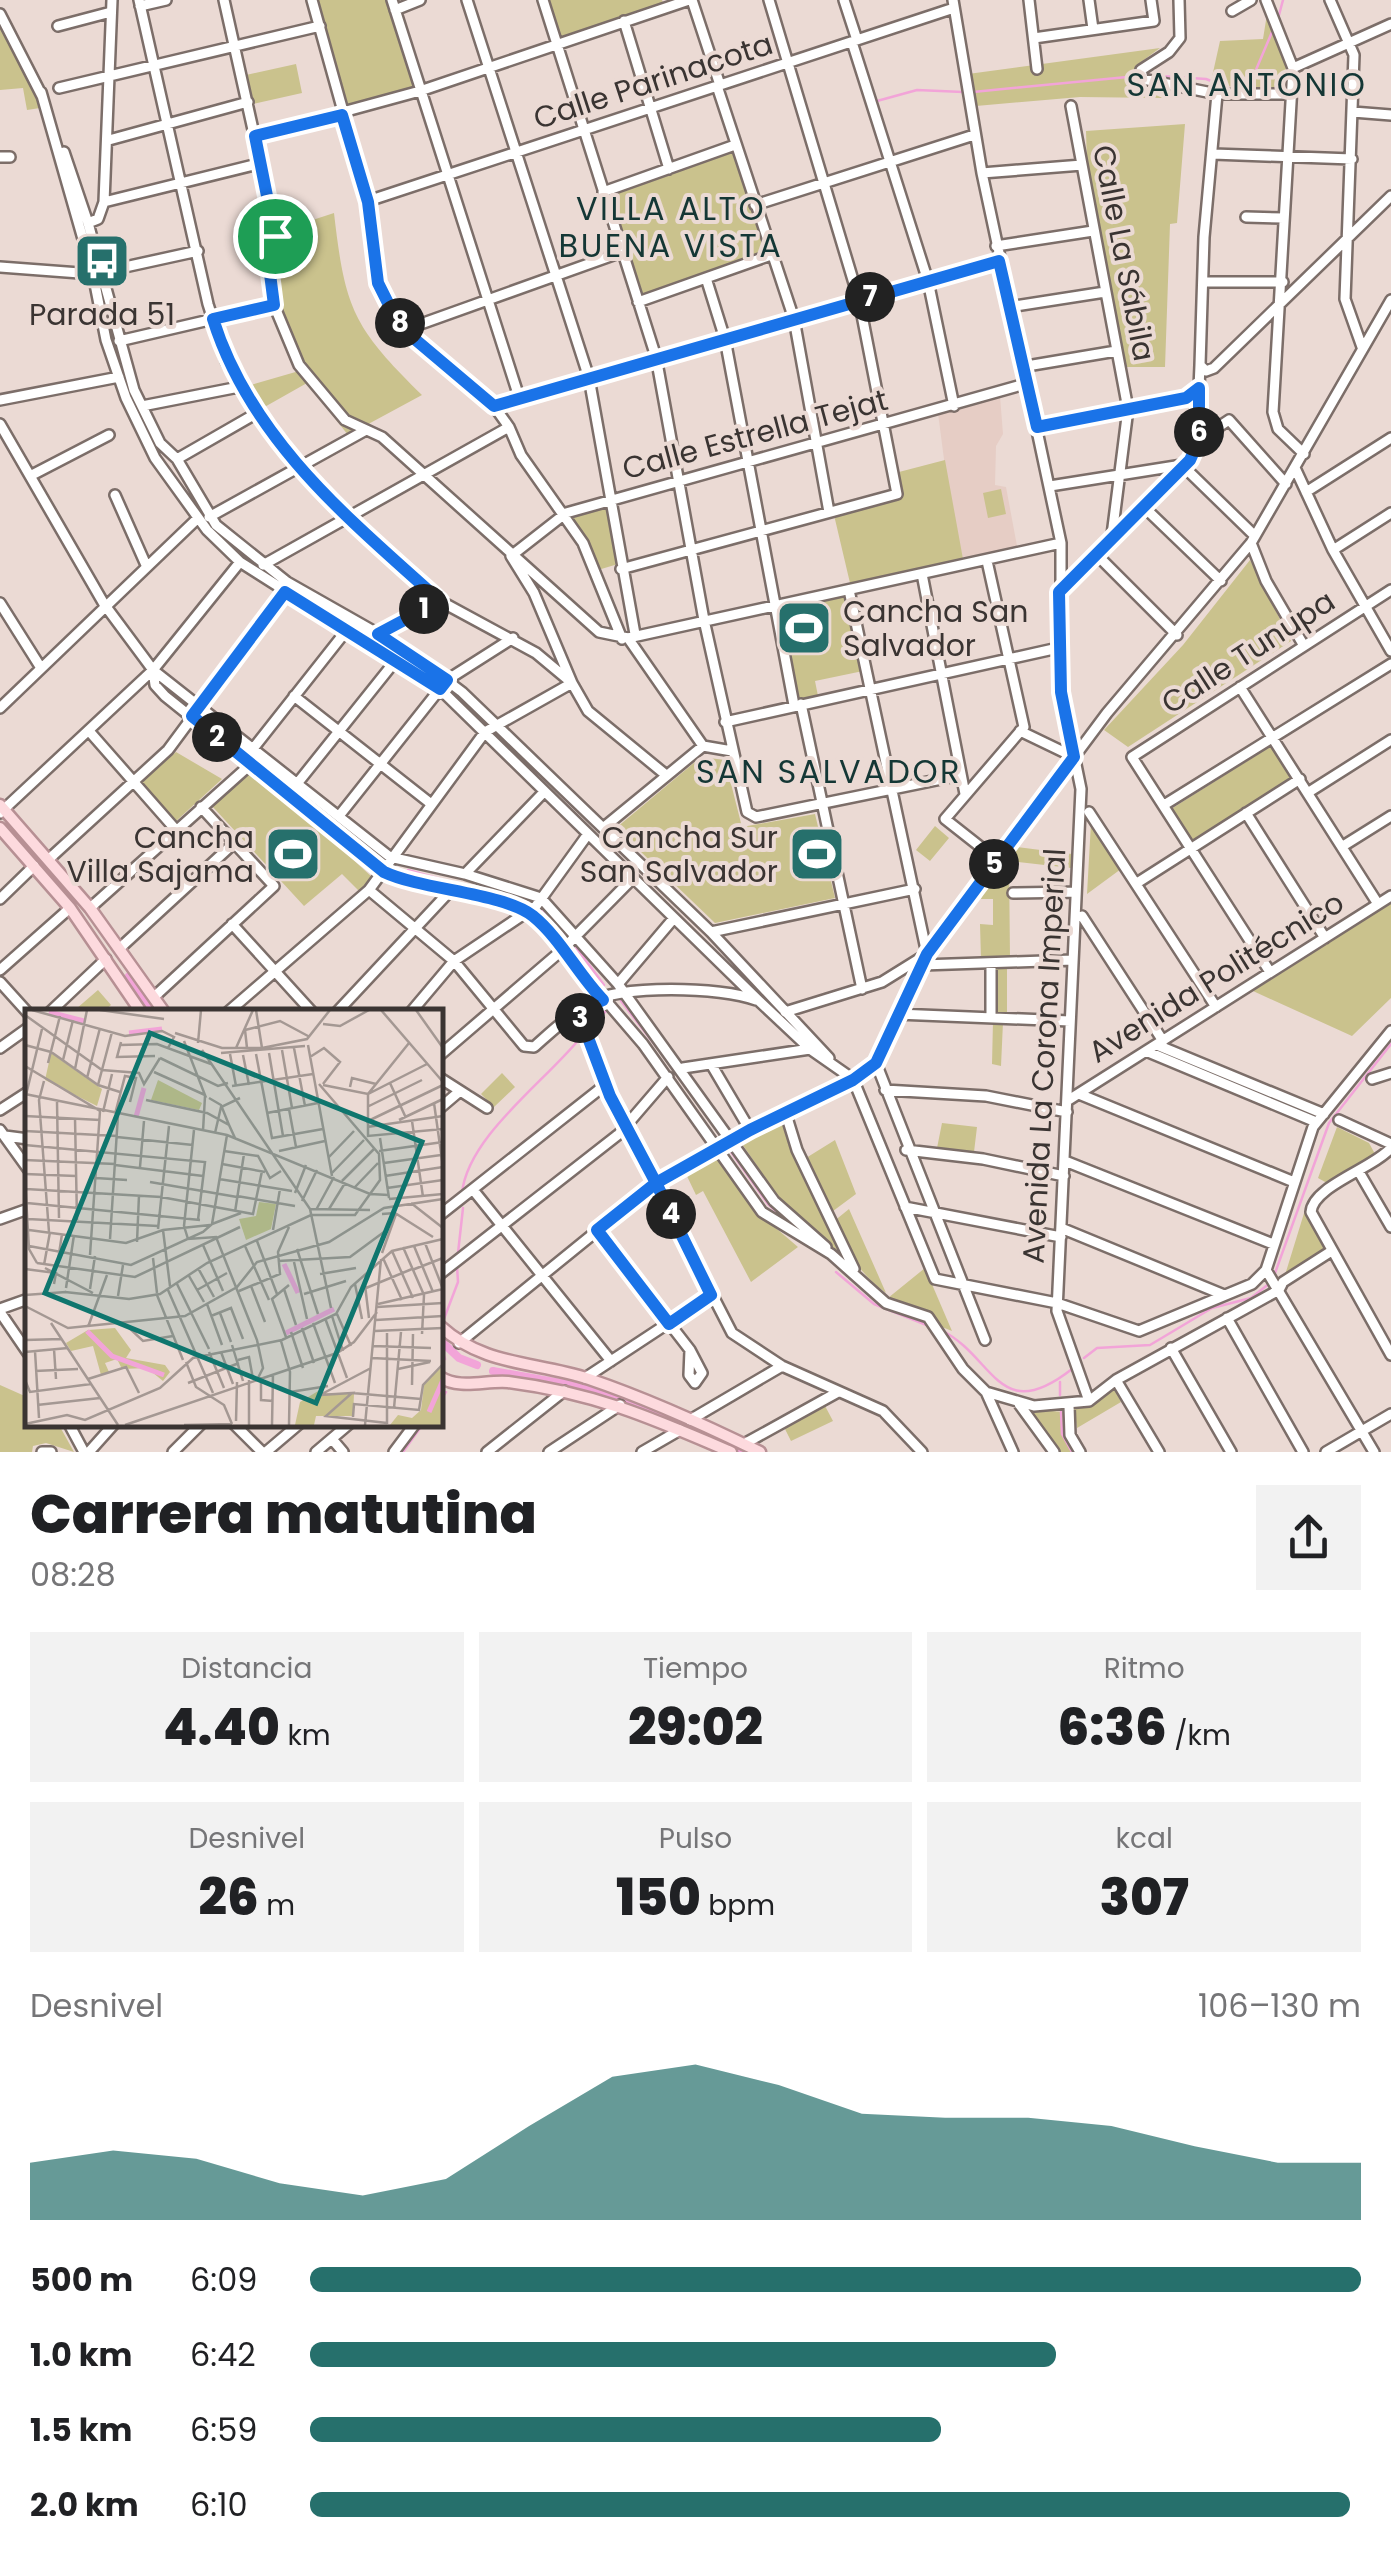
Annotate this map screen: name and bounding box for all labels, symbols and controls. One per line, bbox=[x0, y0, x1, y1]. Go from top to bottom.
street label: Calle Parinacota bbox=[528, 22, 778, 140]
district label: SAN ANTONIO bbox=[1127, 62, 1367, 107]
street label: Calle La Sábila bbox=[1082, 141, 1166, 365]
district label: VILLA ALTO BUENA VISTA bbox=[559, 186, 783, 268]
pin bbox=[233, 194, 318, 279]
icon: arrive bbox=[248, 209, 303, 264]
bus stop icon: Parada 51 bbox=[72, 231, 132, 291]
pin: 7 bbox=[845, 272, 895, 322]
text: 7 bbox=[863, 277, 877, 316]
place label: Parada 51 bbox=[29, 293, 175, 336]
pin: 8 bbox=[375, 298, 425, 348]
text: 8 bbox=[391, 303, 409, 342]
street label: Calle Estrella Tejat bbox=[618, 378, 892, 490]
pin: 6 bbox=[1174, 407, 1224, 457]
text: 6 bbox=[1190, 412, 1208, 451]
street label: Calle Tunupa bbox=[1153, 580, 1343, 724]
pin: 1 bbox=[399, 584, 449, 634]
text: 1 bbox=[419, 589, 429, 628]
place label: Cancha San Salvador bbox=[843, 590, 1028, 667]
sports icon: Cancha San Salvador bbox=[774, 598, 834, 658]
pin: 2 bbox=[192, 712, 242, 762]
text: 2 bbox=[209, 717, 225, 756]
district label: SAN SALVADOR bbox=[696, 749, 962, 794]
place label: Cancha Villa Sajama bbox=[67, 816, 254, 893]
place label: Cancha Sur San Salvador bbox=[580, 816, 778, 893]
sports icon: Cancha Villa Sajama bbox=[263, 824, 323, 884]
sports icon: Cancha Sur San Salvador bbox=[787, 824, 847, 884]
pin: 5 bbox=[969, 839, 1019, 889]
text: 5 bbox=[985, 844, 1003, 883]
street label: Avenida La Corona Imperial bbox=[1012, 847, 1076, 1265]
street label: Avenida Politécnico bbox=[1080, 881, 1352, 1073]
pin: 3 bbox=[555, 993, 605, 1043]
text: 3 bbox=[572, 998, 588, 1037]
inset map bbox=[25, 1009, 442, 1427]
pin: 4 bbox=[646, 1189, 696, 1239]
text: 4 bbox=[662, 1194, 680, 1233]
text: Carrera matutina bbox=[30, 1475, 537, 1552]
button: share bbox=[1256, 1485, 1361, 1590]
text: 08:28 bbox=[30, 1552, 116, 1597]
text: Distancia bbox=[181, 1649, 312, 1688]
text: Tiempo bbox=[643, 1649, 748, 1688]
text: Ritmo bbox=[1104, 1649, 1185, 1688]
text: 4.40 bbox=[163, 1692, 280, 1763]
text: 29:02 bbox=[628, 1692, 763, 1763]
text: 6:36 bbox=[1058, 1692, 1167, 1763]
text: km bbox=[280, 1716, 331, 1755]
text: /km bbox=[1167, 1716, 1231, 1755]
text: Desnivel bbox=[189, 1819, 305, 1858]
text: Pulso bbox=[659, 1819, 732, 1858]
text: kcal bbox=[1116, 1819, 1173, 1858]
text: 26 bbox=[199, 1862, 259, 1933]
text: 150 bbox=[616, 1862, 701, 1933]
text: 307 bbox=[1099, 1862, 1189, 1933]
text: m bbox=[259, 1886, 295, 1925]
text: bpm bbox=[701, 1886, 775, 1925]
text: Desnivel bbox=[30, 1983, 163, 2028]
text: 106–130 m bbox=[1198, 1983, 1361, 2028]
text: 500 m bbox=[30, 2257, 133, 2302]
text: 6:09 bbox=[190, 2257, 257, 2302]
text: 1.0 km bbox=[30, 2332, 132, 2377]
text: 6:42 bbox=[190, 2332, 256, 2377]
text: 1.5 km bbox=[30, 2407, 132, 2452]
text: 6:59 bbox=[190, 2407, 257, 2452]
text: 2.0 km bbox=[30, 2482, 139, 2527]
text: 6:10 bbox=[190, 2482, 247, 2527]

